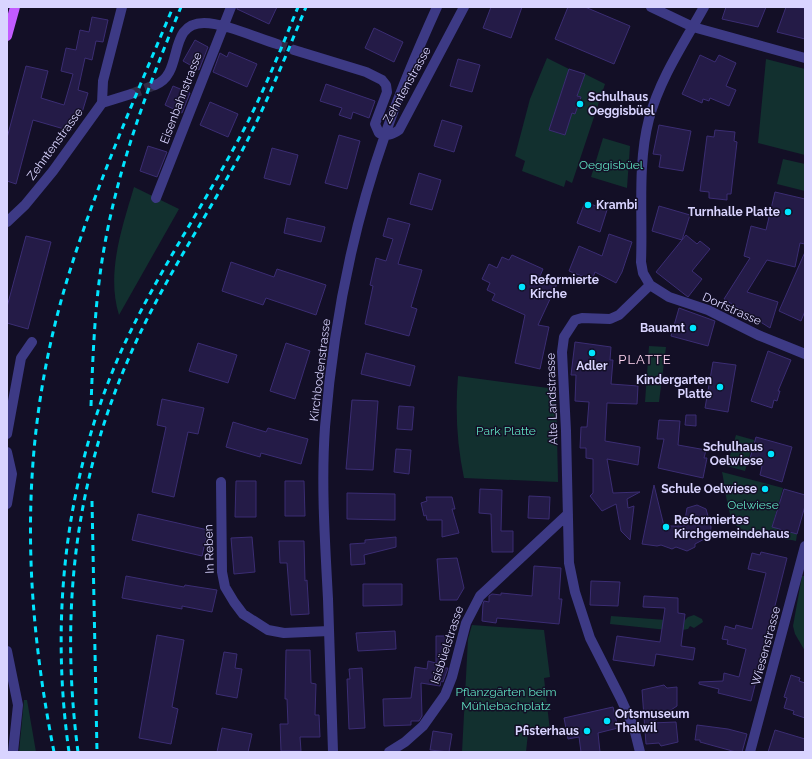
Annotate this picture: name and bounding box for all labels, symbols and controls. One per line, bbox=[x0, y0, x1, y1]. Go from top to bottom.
street label: Zehntenstrasse bbox=[380, 44, 434, 126]
street label: Eisenbahnstrasse bbox=[157, 50, 205, 146]
place label: Schulhaus Oeggisbüel bbox=[588, 90, 655, 118]
marker: Schulhaus Oeggisbüel bbox=[575, 99, 585, 109]
street label: Zehntenstrasse bbox=[24, 105, 86, 183]
park label: Oeggisbüel bbox=[579, 158, 644, 172]
place label: Krambi bbox=[596, 198, 637, 212]
marker: Krambi bbox=[583, 200, 593, 210]
place label: Turnhalle Platte bbox=[688, 205, 780, 219]
marker: Turnhalle Platte bbox=[783, 207, 793, 217]
place label: Reformierte Kirche bbox=[530, 273, 599, 301]
marker: Reformierte Kirche bbox=[517, 282, 527, 292]
street label: Dorfstrasse bbox=[700, 290, 764, 328]
street label: Kirchbodenstrasse bbox=[307, 318, 333, 422]
place label: Bauamt bbox=[640, 321, 685, 335]
marker: Bauamt bbox=[688, 323, 698, 333]
marker: Adler bbox=[587, 348, 597, 358]
street label: Alte Landstrasse bbox=[543, 352, 561, 446]
district label: PLATTE bbox=[618, 352, 672, 367]
place label: Adler bbox=[576, 359, 608, 373]
place label: Kindergarten Platte bbox=[636, 373, 712, 401]
marker: Kindergarten Platte bbox=[715, 382, 725, 392]
park label: Park Platte bbox=[476, 424, 536, 438]
place label: Schulhaus Oelwiese bbox=[703, 440, 763, 468]
marker: Schulhaus Oelwiese bbox=[766, 449, 776, 459]
place label: Schule Oelwiese bbox=[661, 482, 757, 496]
marker: Schule Oelwiese bbox=[760, 484, 770, 494]
park label: Oelwiese bbox=[727, 498, 779, 512]
place label: Reformiertes Kirchgemeindehaus bbox=[674, 513, 790, 541]
marker: Reformiertes Kirchgemeindehaus bbox=[661, 522, 671, 532]
street label: In Reben bbox=[201, 524, 217, 574]
street label: Isisbüelstrasse bbox=[428, 604, 466, 686]
street label: Wiesenstrasse bbox=[749, 605, 783, 687]
park label: Pflanzgärten beim Mühlebachplatz bbox=[455, 685, 557, 713]
place label: Ortsmuseum Thalwil bbox=[615, 707, 690, 735]
marker: Ortsmuseum Thalwil bbox=[602, 716, 612, 726]
place label: Pfisterhaus bbox=[515, 724, 579, 738]
marker: Pfisterhaus bbox=[582, 726, 592, 736]

